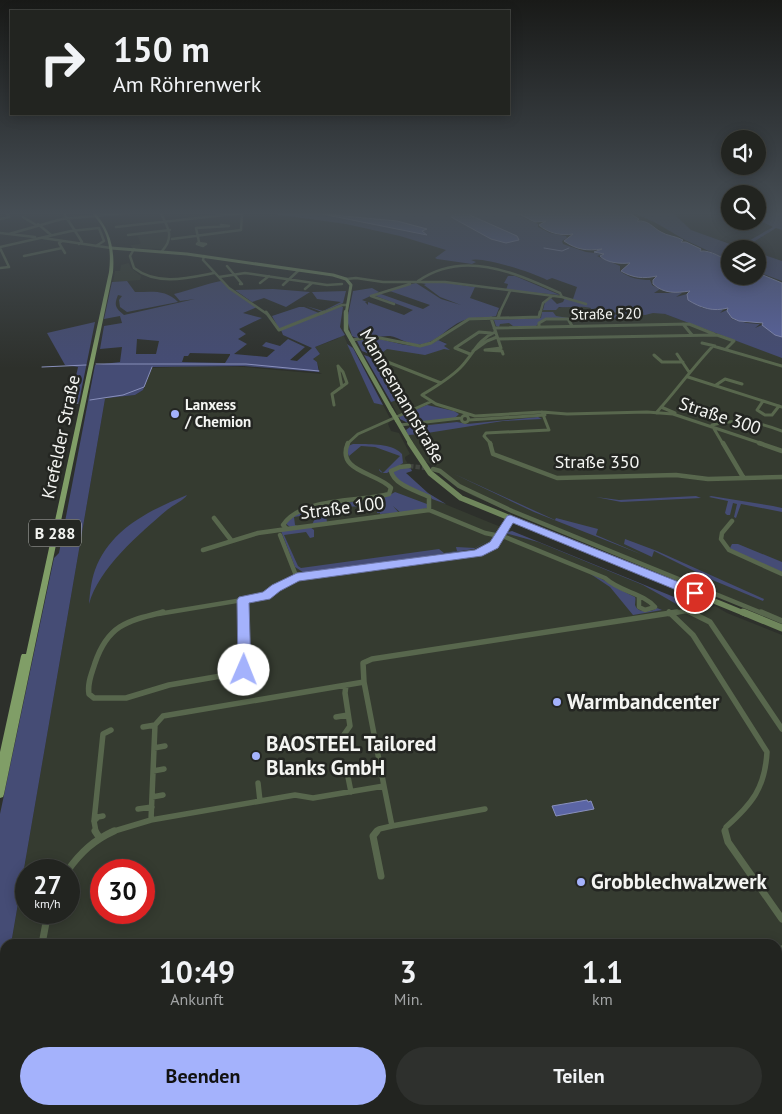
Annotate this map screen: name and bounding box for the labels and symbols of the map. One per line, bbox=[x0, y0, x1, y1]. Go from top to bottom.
street label: Straße 520 bbox=[571, 303, 641, 324]
street label: Mannesmannstraße bbox=[355, 324, 450, 467]
street label: Krefelder Straße bbox=[36, 373, 85, 501]
street label: Straße 300 bbox=[676, 391, 764, 440]
place label: Lanxess / Chemion bbox=[184, 395, 251, 431]
marker: Lanxess / Chemion bbox=[169, 408, 181, 420]
street label: Straße 350 bbox=[555, 450, 640, 473]
street label: Straße 100 bbox=[298, 491, 386, 524]
road number: B 288 bbox=[29, 520, 81, 546]
pin bbox=[674, 572, 716, 614]
position arrow bbox=[217, 643, 269, 695]
place label: Warmbandcenter bbox=[567, 688, 720, 715]
marker: Warmbandcenter bbox=[551, 696, 563, 708]
place label: BAOSTEEL Tailored Blanks GmbH bbox=[266, 730, 436, 781]
marker: BAOSTEEL Tailored Blanks GmbH bbox=[250, 750, 262, 762]
speed limit sign: 30 bbox=[90, 859, 155, 924]
place label: Grobblechwalzwerk bbox=[591, 868, 768, 895]
marker: Grobblechwalzwerk bbox=[575, 876, 587, 888]

